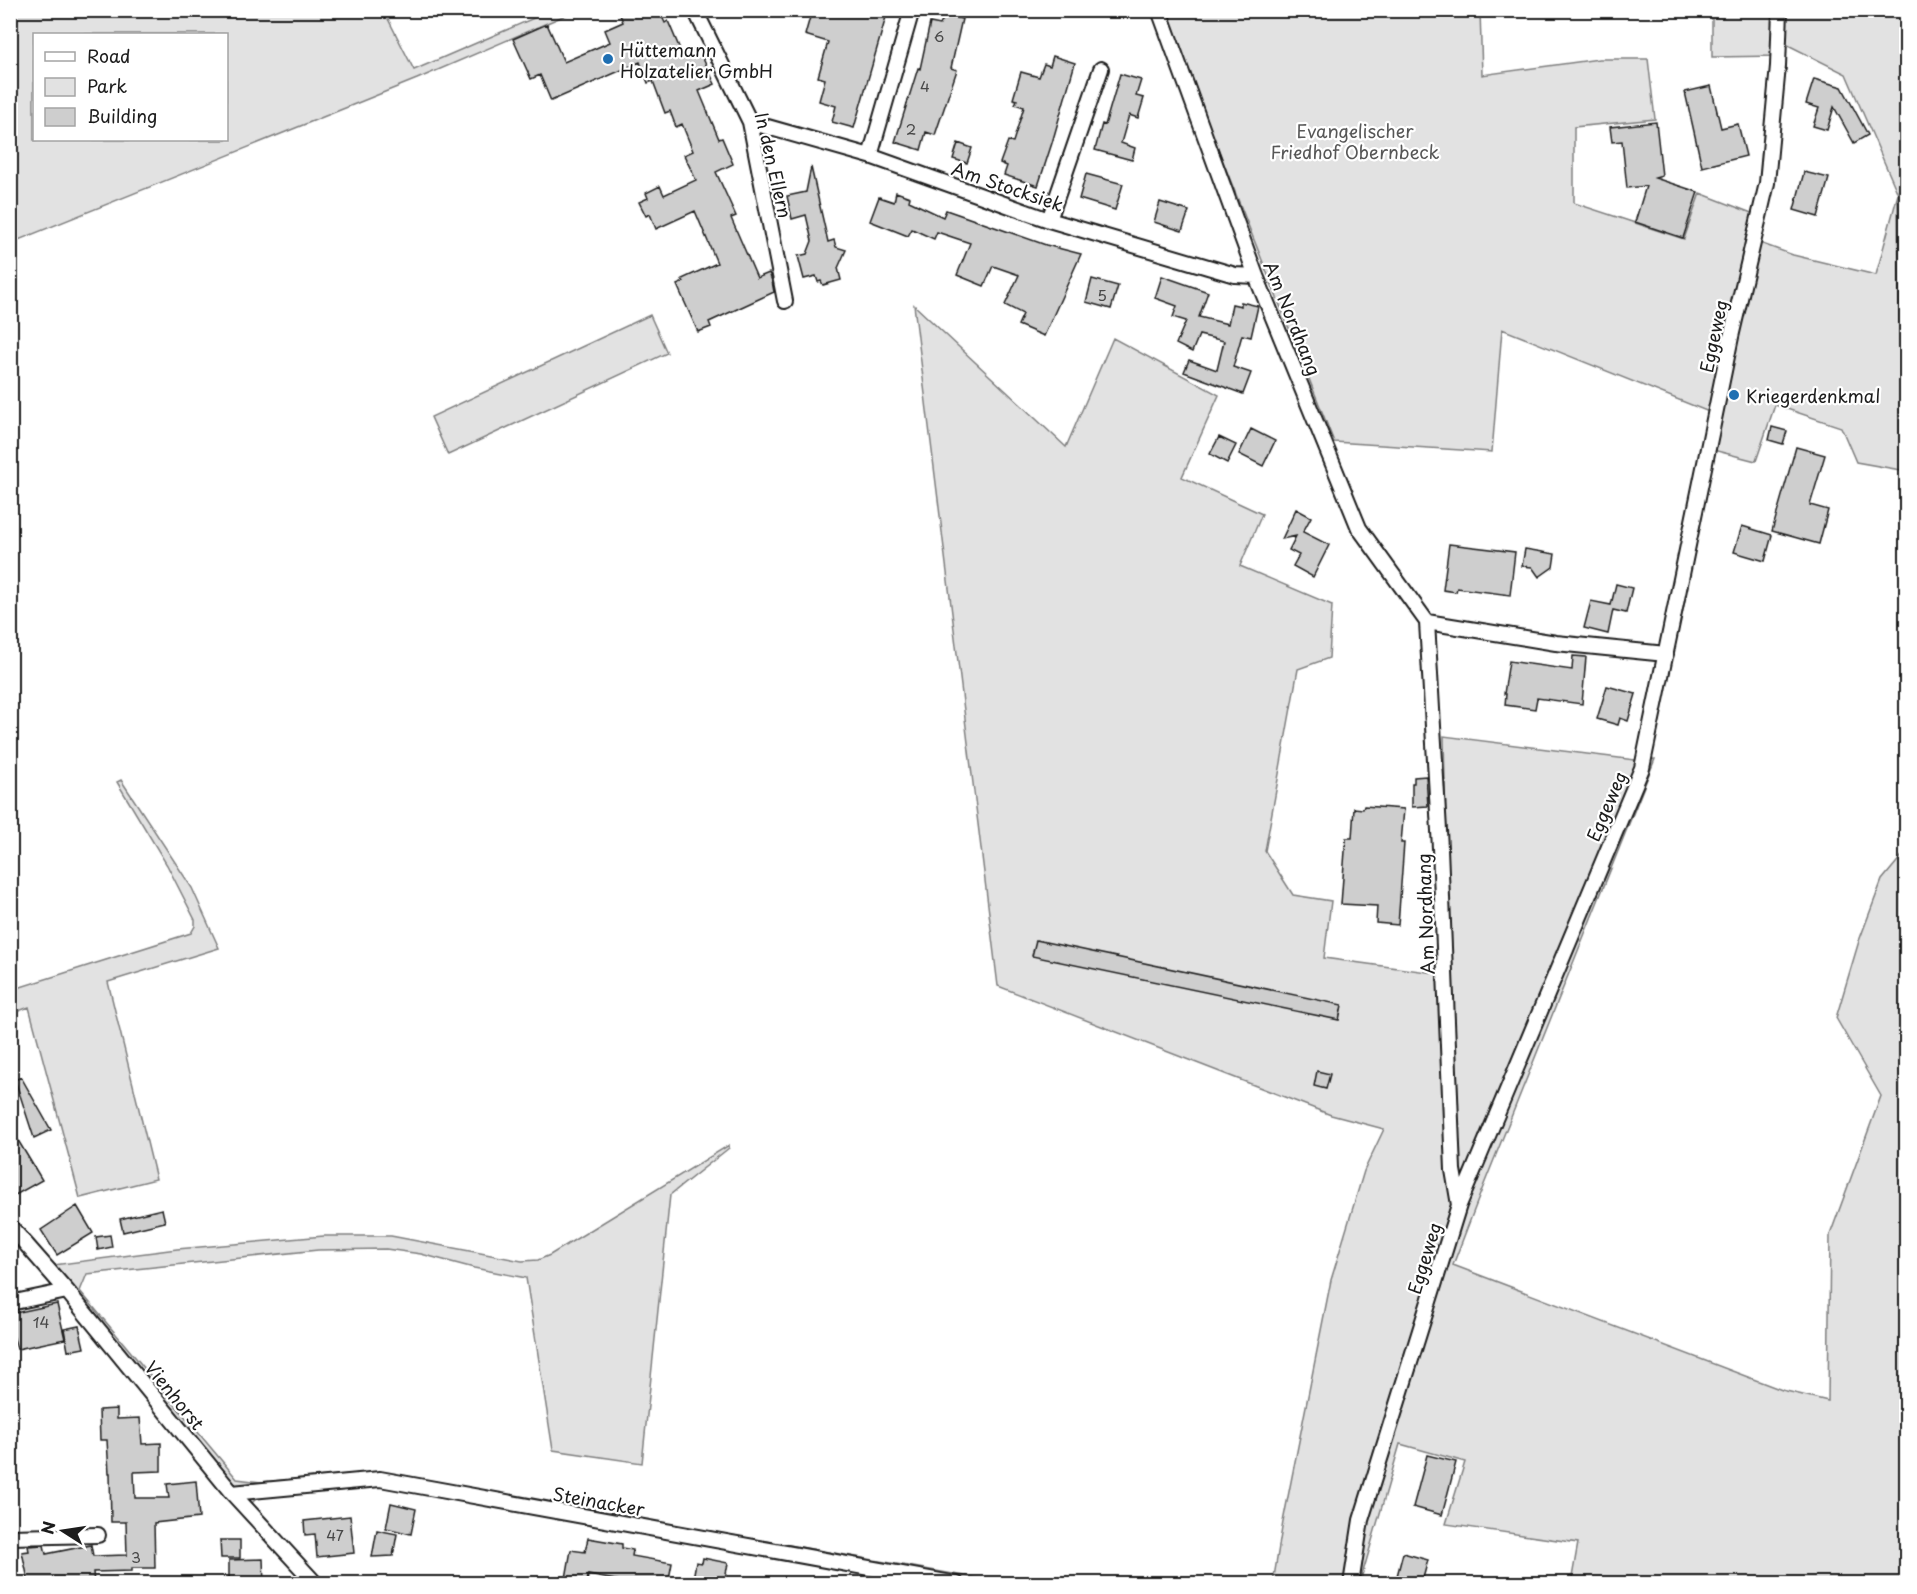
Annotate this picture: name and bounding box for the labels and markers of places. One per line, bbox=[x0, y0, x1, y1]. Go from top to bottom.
place label: Hüttemann Holzatelier GmbH bbox=[620, 36, 773, 84]
marker: Hüttemann Holzatelier GmbH bbox=[601, 52, 615, 66]
place label: Kriegerdenkmal bbox=[1746, 382, 1880, 409]
marker: Kriegerdenkmal bbox=[1727, 388, 1741, 402]

